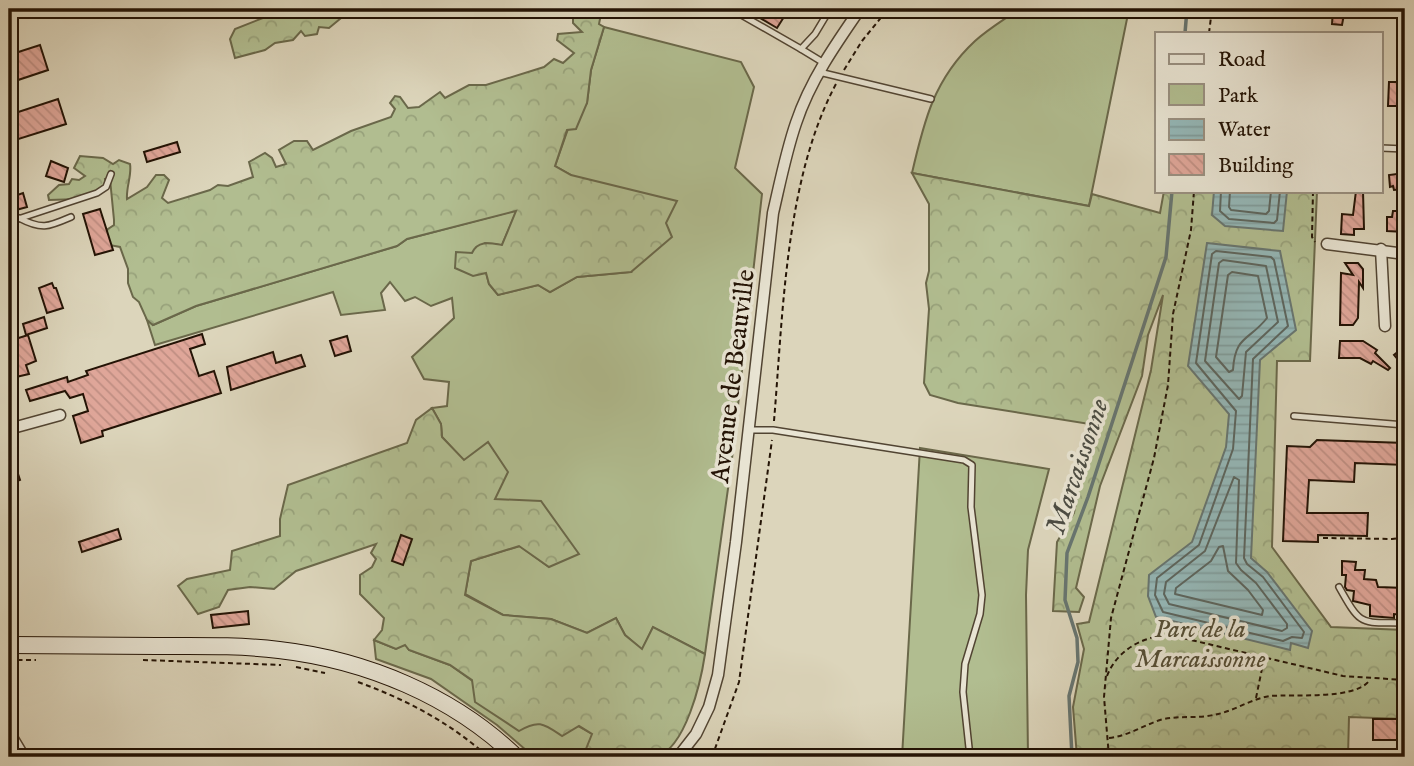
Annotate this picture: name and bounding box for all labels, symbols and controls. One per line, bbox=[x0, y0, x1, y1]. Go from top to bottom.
legend bbox=[1155, 32, 1382, 192]
text: Road bbox=[1218, 47, 1266, 74]
text: Park bbox=[1218, 83, 1259, 110]
text: Water bbox=[1218, 117, 1271, 144]
text: Building bbox=[1218, 153, 1294, 180]
street label: Avenue de Beauville bbox=[704, 267, 763, 486]
water label: Marcaissonne bbox=[1039, 394, 1118, 539]
park label: Parc de la Marcaissonne bbox=[1135, 613, 1266, 676]

